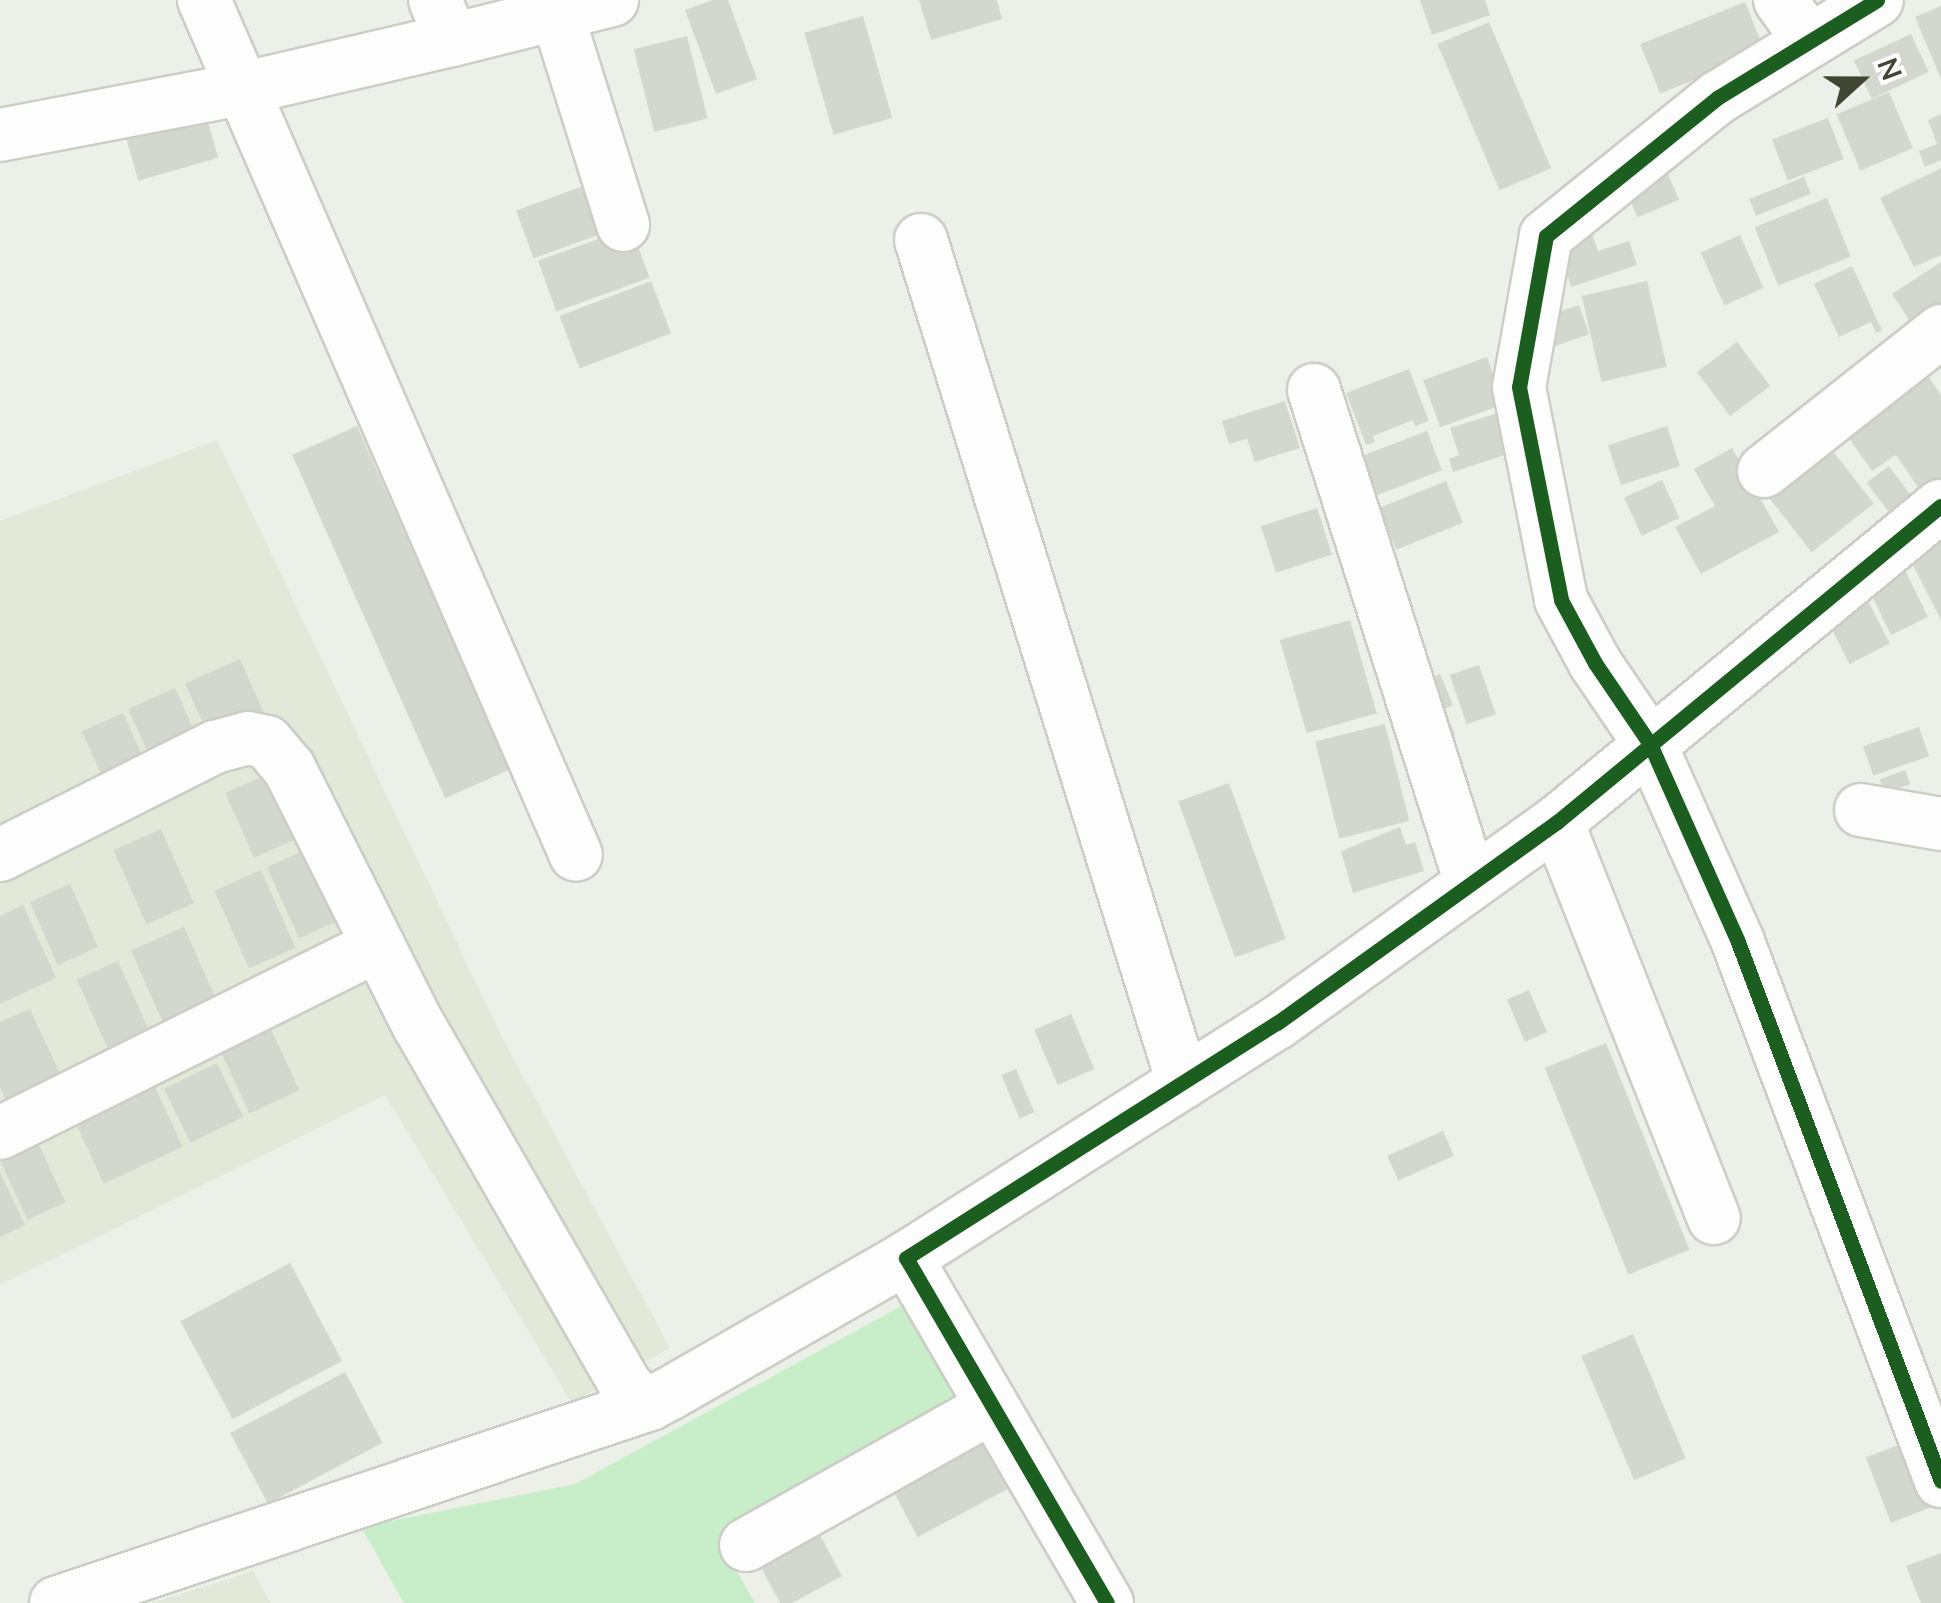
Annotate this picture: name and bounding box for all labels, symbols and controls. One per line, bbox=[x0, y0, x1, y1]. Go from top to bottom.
north arrow bbox=[1811, 30, 1911, 130]
text: N bbox=[1868, 53, 1910, 86]

